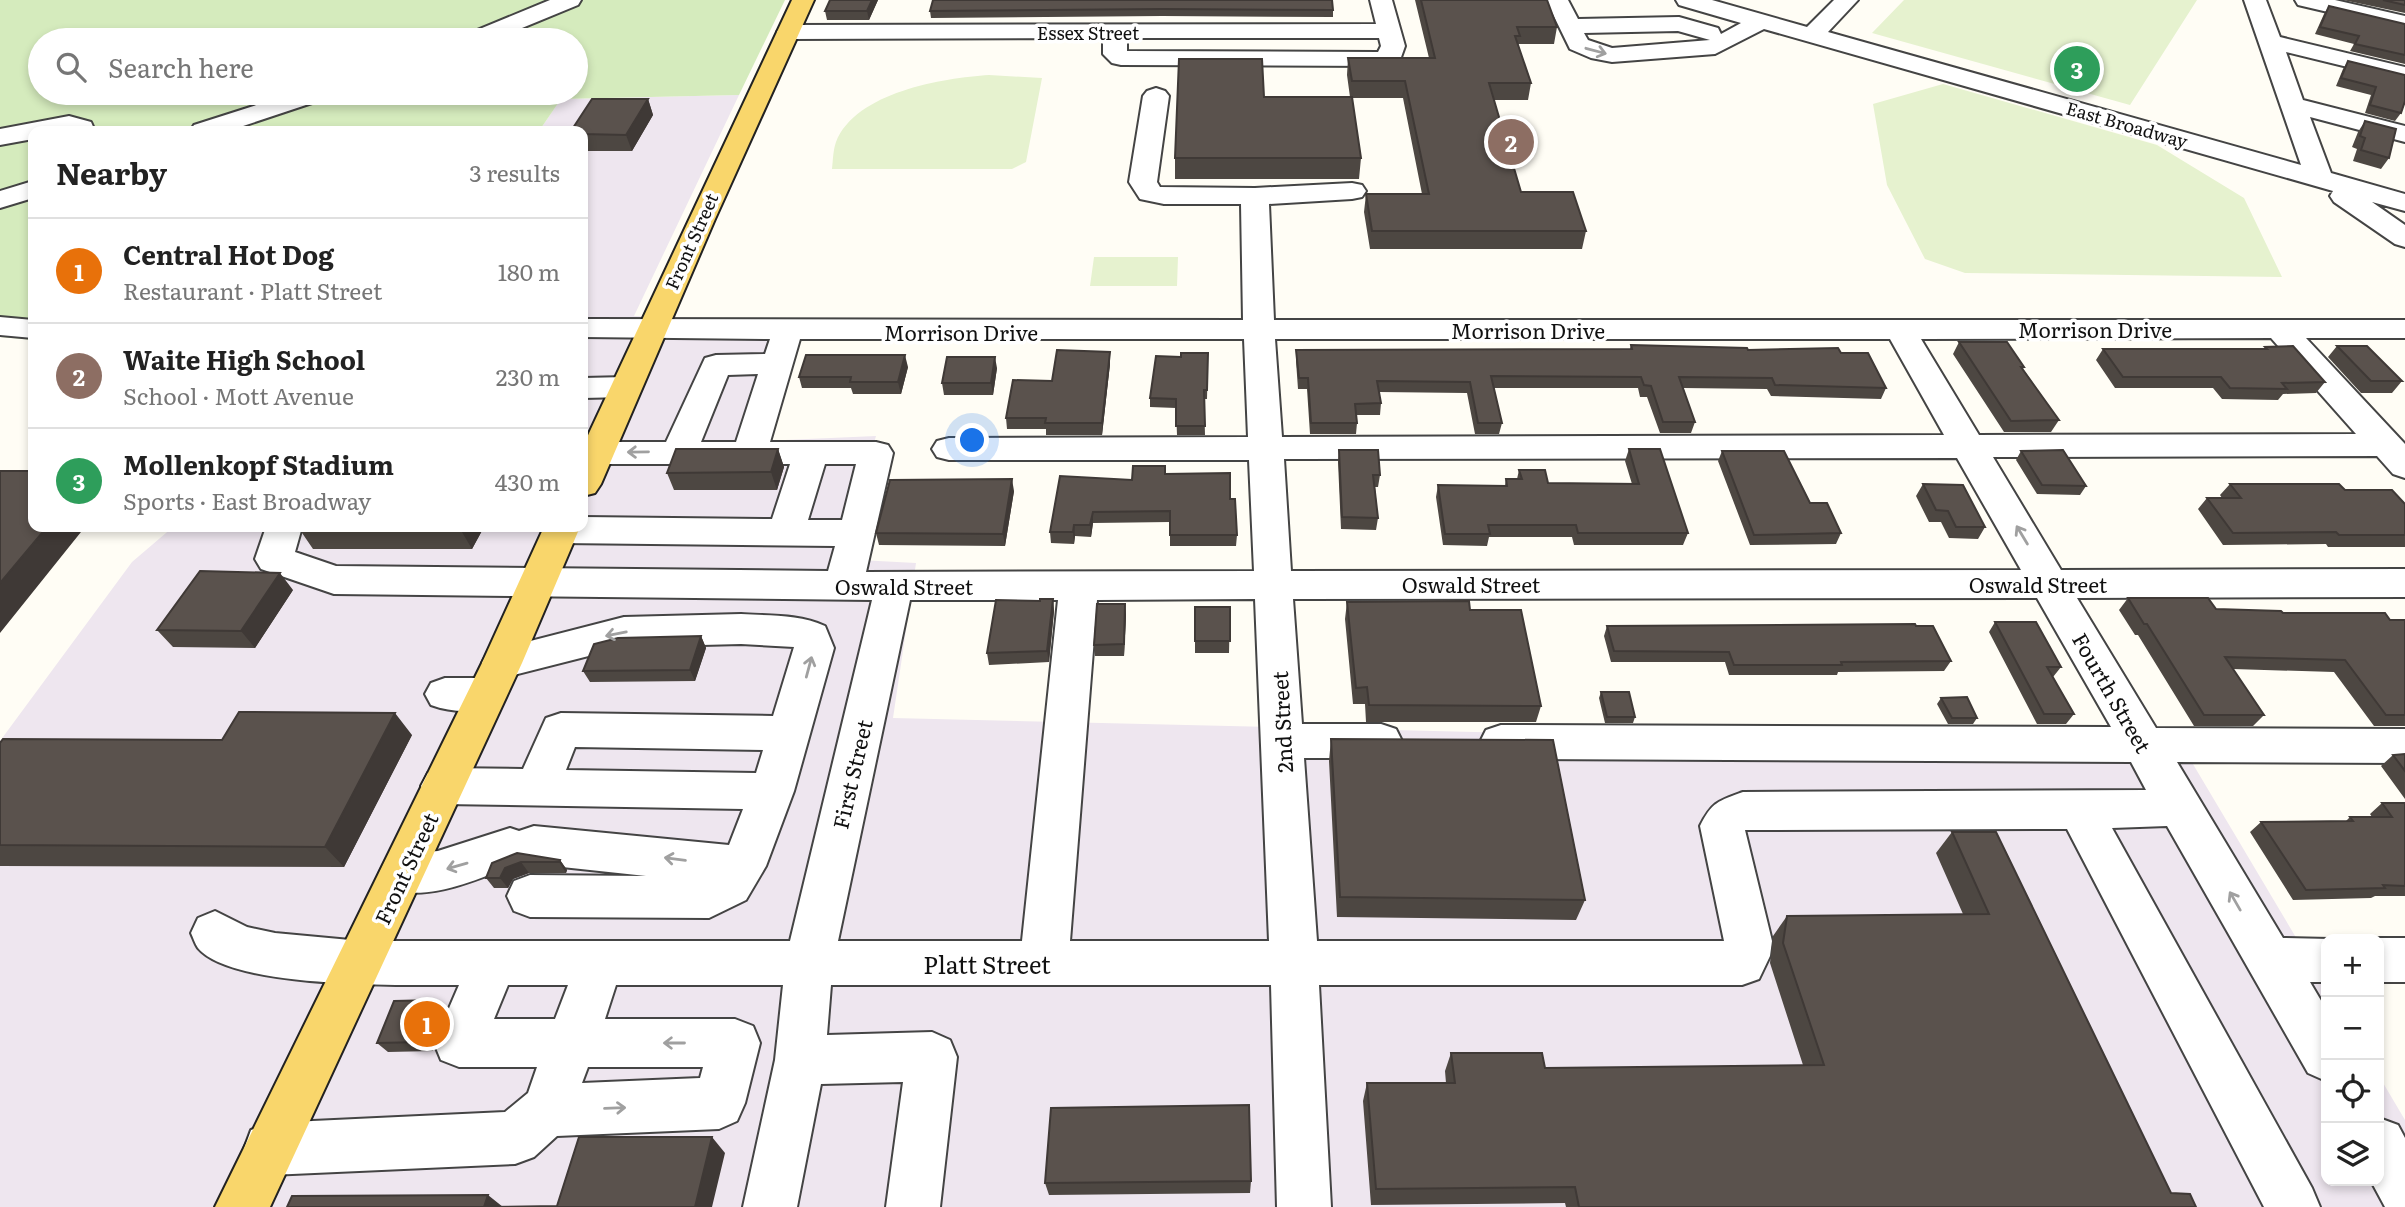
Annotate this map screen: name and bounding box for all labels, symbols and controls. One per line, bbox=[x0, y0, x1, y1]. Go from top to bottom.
street label: Essex Street bbox=[1037, 19, 1140, 46]
search box bbox=[28, 28, 588, 105]
pin: 3 bbox=[2054, 43, 2100, 95]
one-way arrow bbox=[1584, 45, 1607, 58]
text: Search here bbox=[108, 47, 254, 86]
icon: search bbox=[52, 48, 90, 86]
street label: East Broadway bbox=[2063, 94, 2192, 154]
pin: 2 bbox=[1488, 116, 1534, 168]
text: Nearby bbox=[56, 150, 167, 194]
text: 3 results bbox=[469, 155, 560, 189]
street label: Front Street bbox=[658, 188, 725, 294]
text: Central Hot Dog bbox=[123, 234, 334, 273]
text: 1 bbox=[74, 254, 84, 288]
text: 180 m bbox=[498, 254, 560, 288]
text: Restaurant · Platt Street bbox=[123, 273, 382, 307]
street label: Morrison Drive bbox=[2018, 313, 2172, 344]
street label: Morrison Drive bbox=[1451, 314, 1605, 345]
street label: Morrison Drive bbox=[884, 316, 1038, 347]
text: Waite High School bbox=[123, 339, 365, 378]
text: 2 bbox=[73, 359, 85, 393]
text: 230 m bbox=[496, 359, 560, 393]
text: School · Mott Avenue bbox=[123, 378, 354, 412]
your location bbox=[955, 423, 989, 457]
text: Mollenkopf Stadium bbox=[123, 444, 394, 483]
one-way arrow bbox=[627, 446, 650, 459]
text: 3 bbox=[73, 464, 85, 498]
text: 430 m bbox=[495, 464, 560, 498]
text: Sports · East Broadway bbox=[123, 483, 371, 517]
one-way arrow bbox=[2015, 526, 2029, 546]
street label: Oswald Street bbox=[1402, 568, 1541, 599]
street label: Oswald Street bbox=[1969, 568, 2108, 599]
street label: Oswald Street bbox=[835, 570, 974, 601]
street label: Fourth Street bbox=[2066, 626, 2160, 758]
one-way arrow bbox=[605, 628, 628, 642]
one-way arrow bbox=[803, 656, 816, 678]
street label: 2nd Street bbox=[1263, 670, 1299, 774]
street label: First Street bbox=[823, 716, 879, 832]
street label: Front Street bbox=[366, 806, 445, 929]
one-way arrow bbox=[664, 852, 687, 865]
one-way arrow bbox=[447, 860, 469, 873]
one-way arrow bbox=[2228, 891, 2241, 912]
map controls bbox=[2321, 934, 2384, 1186]
button: + bbox=[2321, 934, 2384, 997]
street label: Platt Street bbox=[923, 946, 1051, 981]
button: − bbox=[2321, 997, 2384, 1060]
pin: 1 bbox=[404, 998, 450, 1050]
one-way arrow bbox=[663, 1036, 686, 1050]
button: locate bbox=[2321, 1060, 2384, 1123]
one-way arrow bbox=[604, 1101, 627, 1114]
button: layers bbox=[2321, 1123, 2384, 1186]

